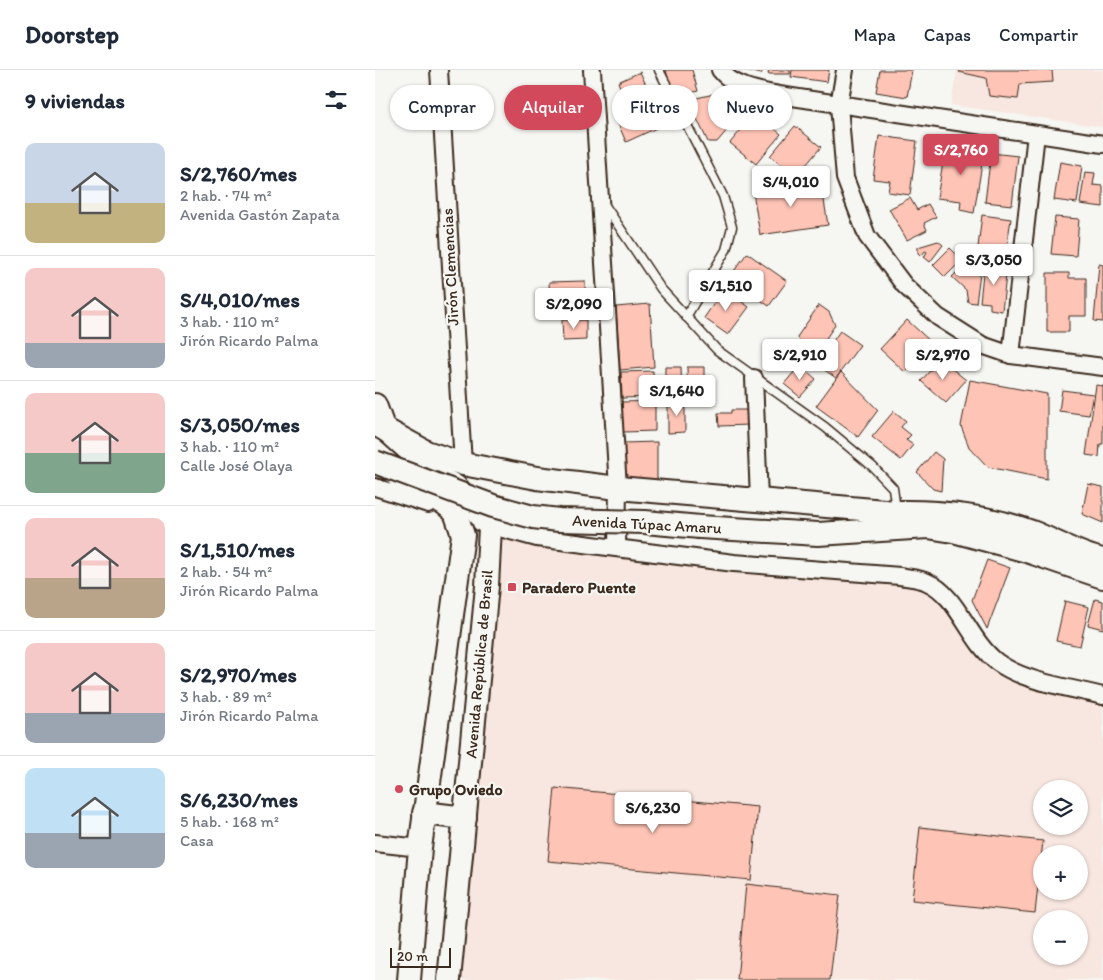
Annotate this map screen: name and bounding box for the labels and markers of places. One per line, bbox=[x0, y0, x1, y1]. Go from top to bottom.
pin: S/2,760 bbox=[915, 134, 1007, 176]
pin: S/4,010 bbox=[745, 166, 837, 208]
pin: S/3,050 bbox=[948, 244, 1040, 286]
pin: S/1,510 bbox=[680, 270, 772, 312]
pin: S/2,090 bbox=[528, 288, 620, 330]
pin: S/2,910 bbox=[754, 338, 846, 381]
pin: S/2,970 bbox=[897, 338, 989, 381]
pin: S/1,640 bbox=[631, 374, 723, 417]
place label: Paradero Puente bbox=[522, 578, 636, 597]
marker: Paradero Puente bbox=[506, 581, 518, 593]
place label: Grupo Oviedo bbox=[409, 780, 503, 800]
marker: Grupo Oviedo bbox=[393, 783, 405, 795]
pin: S/6,230 bbox=[607, 792, 699, 834]

